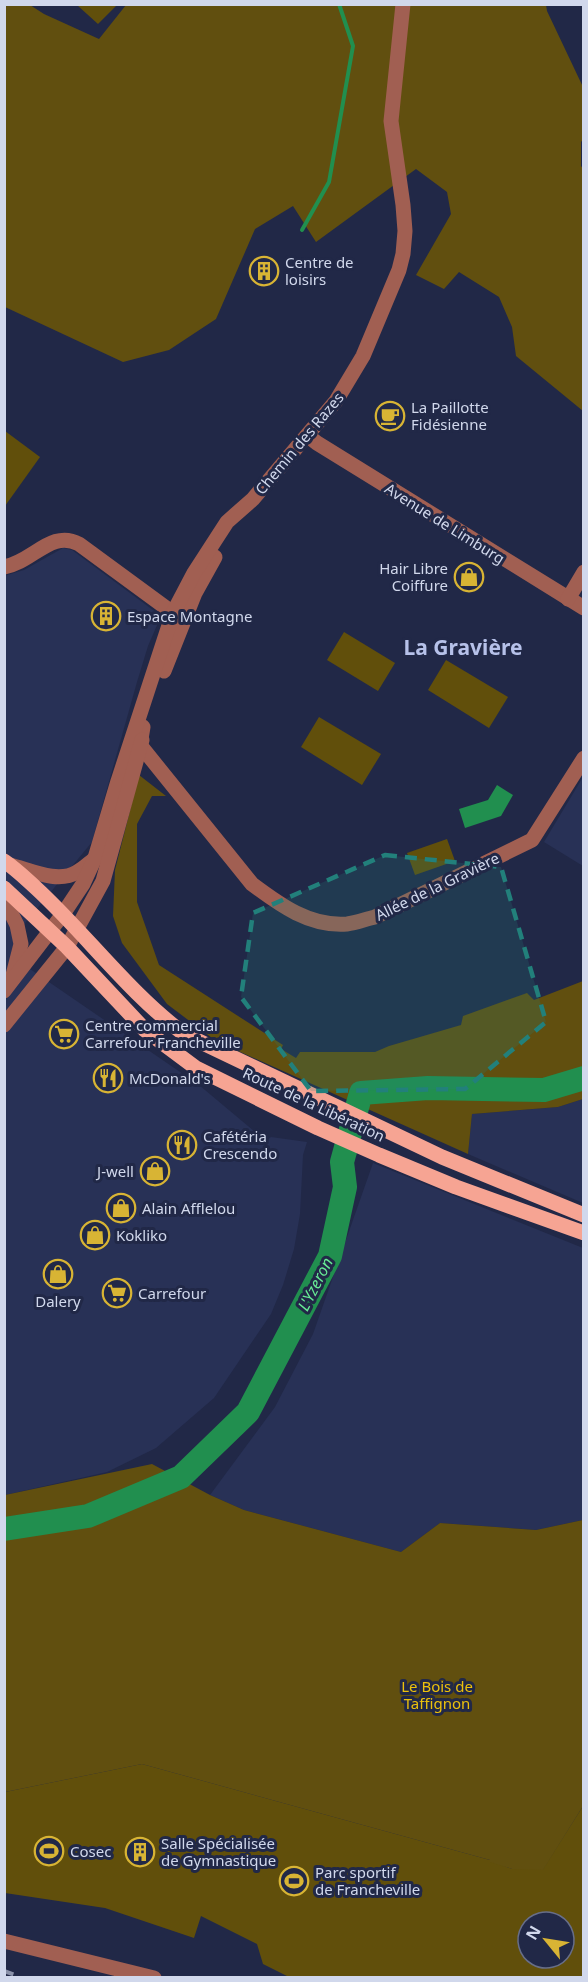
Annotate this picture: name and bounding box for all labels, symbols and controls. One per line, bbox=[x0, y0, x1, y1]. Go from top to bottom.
place label: Centre de loisirs bbox=[285, 252, 354, 289]
building icon: Centre de loisirs bbox=[248, 255, 280, 287]
street label: Chemin des Razes bbox=[250, 388, 348, 498]
place label: La Paillotte Fidésienne bbox=[411, 397, 489, 434]
cafe icon: La Paillotte Fidésienne bbox=[374, 400, 406, 432]
street label: Avenue de Limburg bbox=[381, 478, 509, 568]
place label: Hair Libre Coiffure bbox=[379, 558, 448, 595]
shop icon: Hair Libre Coiffure bbox=[453, 561, 485, 593]
building icon: Espace Montagne bbox=[90, 600, 122, 632]
place label: Espace Montagne bbox=[127, 606, 252, 626]
district label: La Gravière bbox=[404, 633, 522, 661]
street label: Allée de la Gravière bbox=[372, 847, 502, 925]
place label: Centre commercial Carrefour Francheville bbox=[85, 1015, 241, 1052]
supermarket icon: Centre commercial Carrefour Francheville bbox=[48, 1018, 80, 1050]
restaurant icon: McDonald's bbox=[92, 1062, 124, 1094]
street label: Route de la Libération bbox=[240, 1062, 388, 1146]
place label: McDonald's bbox=[129, 1068, 211, 1088]
place label: Cafétéria Crescendo bbox=[203, 1126, 277, 1163]
restaurant icon: Cafétéria Crescendo bbox=[166, 1129, 198, 1161]
shop icon: J-well bbox=[139, 1155, 171, 1187]
place label: J-well bbox=[95, 1161, 134, 1181]
shop icon: Alain Afflelou bbox=[105, 1192, 137, 1224]
place label: Alain Afflelou bbox=[142, 1198, 235, 1218]
shop icon: Kokliko bbox=[79, 1219, 111, 1251]
place label: Kokliko bbox=[116, 1225, 167, 1245]
water label: L'Yzeron bbox=[292, 1253, 338, 1315]
shop icon: Dalery bbox=[42, 1258, 74, 1290]
supermarket icon: Carrefour bbox=[101, 1277, 133, 1309]
place label: Carrefour bbox=[138, 1283, 206, 1303]
place label: Dalery bbox=[35, 1291, 81, 1311]
park label: Le Bois de Taffignon bbox=[401, 1676, 473, 1713]
place label: Salle Spécialisée de Gymnastique bbox=[161, 1833, 276, 1870]
sports icon: Cosec bbox=[33, 1835, 65, 1867]
building icon: Salle Spécialisée de Gymnastique bbox=[124, 1836, 156, 1868]
place label: Cosec bbox=[70, 1841, 111, 1861]
place label: Parc sportif de Francheville bbox=[315, 1862, 420, 1899]
sports icon: Parc sportif de Francheville bbox=[278, 1865, 310, 1897]
north arrow bbox=[516, 1910, 576, 1970]
text: N bbox=[520, 1921, 546, 1944]

